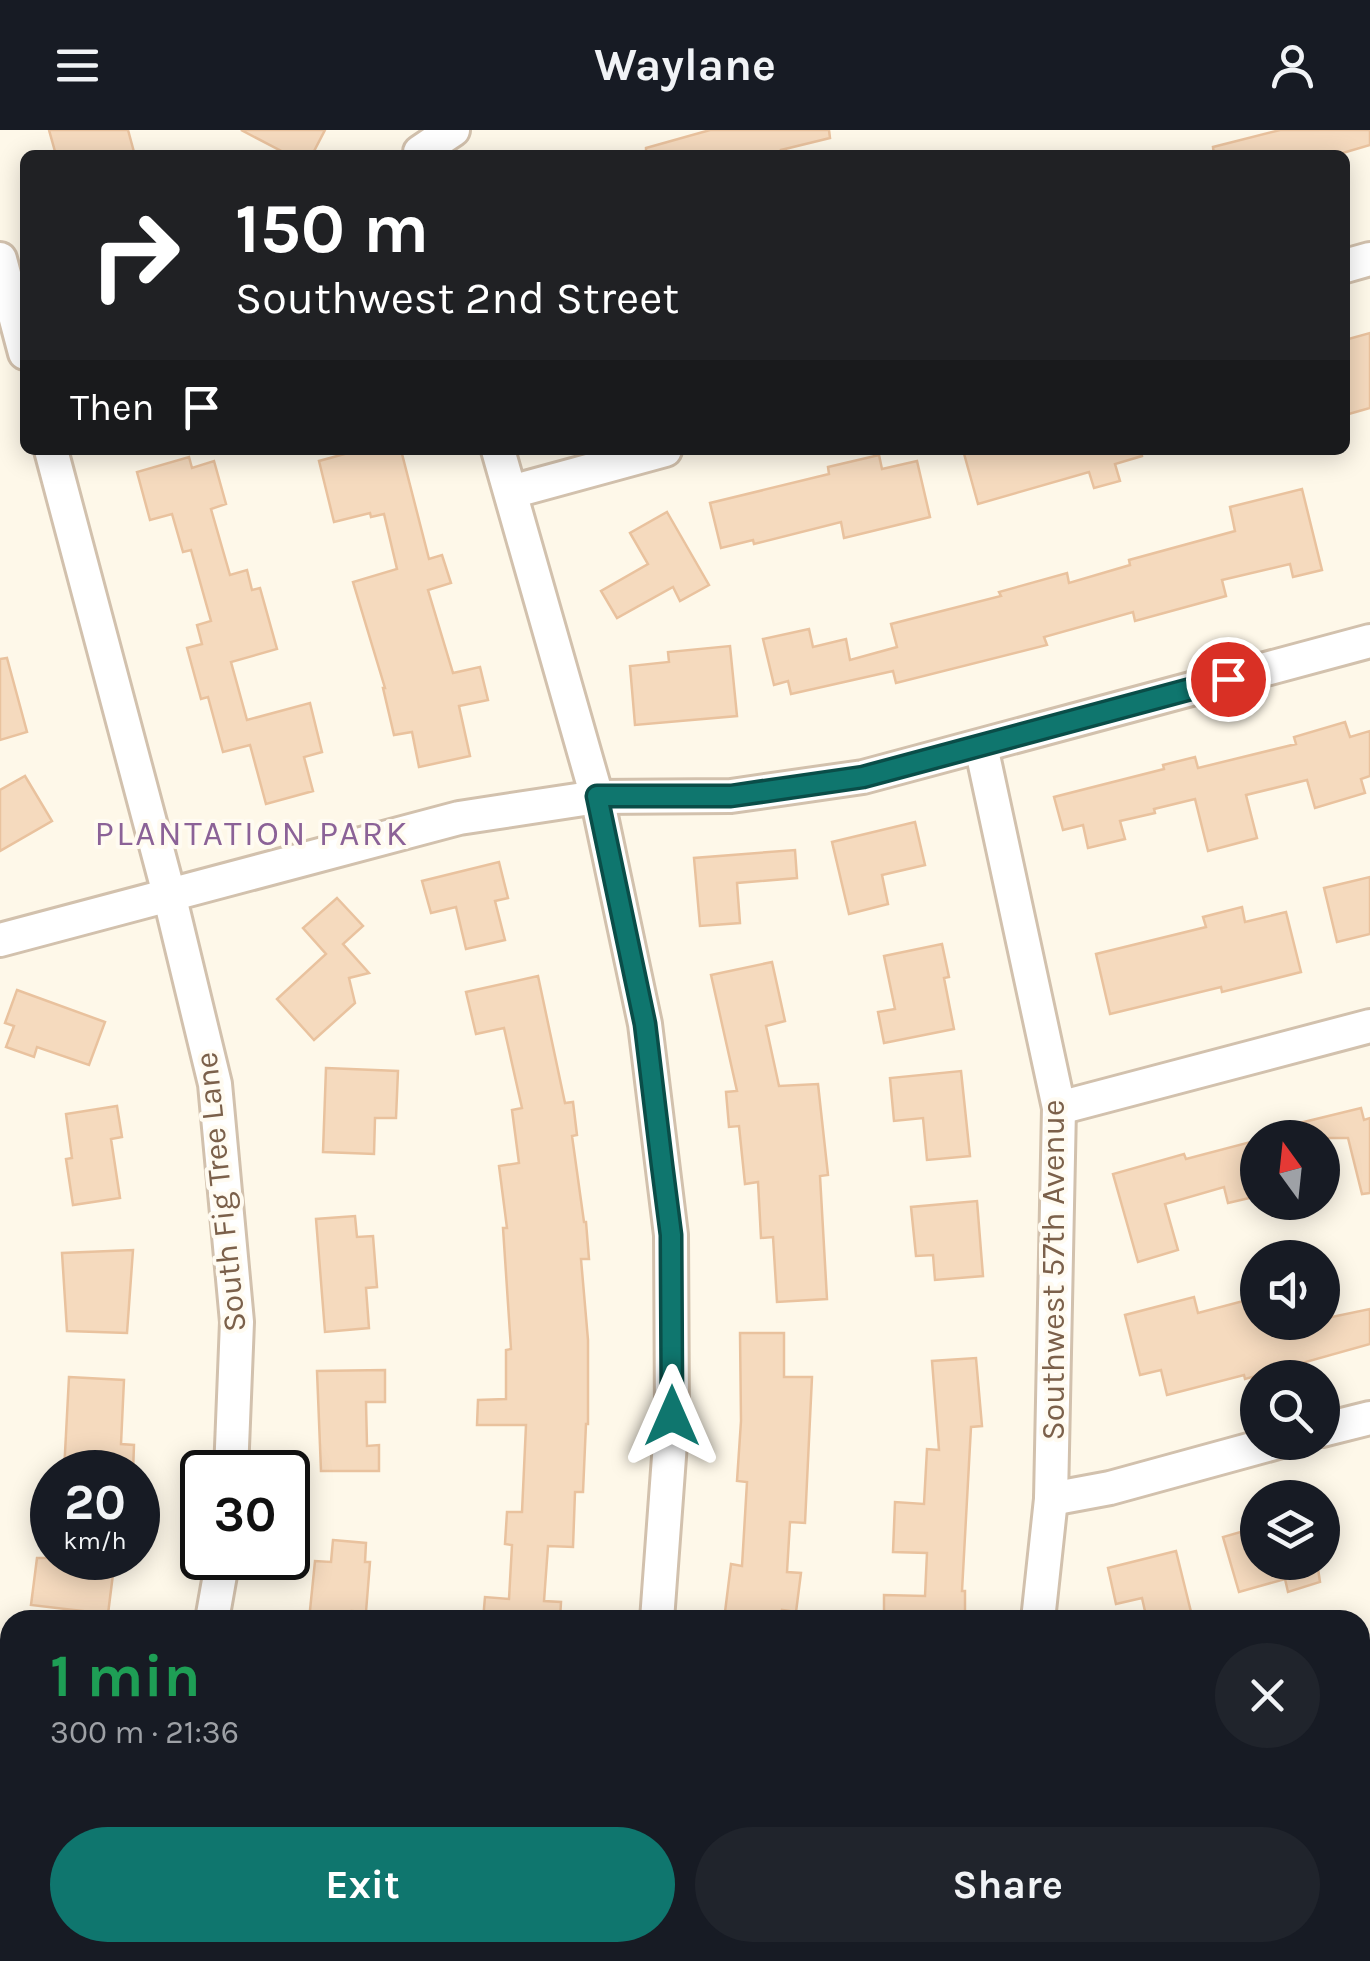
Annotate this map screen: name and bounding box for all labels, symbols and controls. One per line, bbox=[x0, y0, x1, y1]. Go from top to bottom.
icon: menu bbox=[50, 38, 105, 93]
icon: person bbox=[1265, 38, 1320, 93]
text: Waylane bbox=[594, 39, 776, 91]
text: 150 m bbox=[235, 188, 429, 270]
icon: right bbox=[70, 190, 200, 320]
text: Southwest 2nd Street bbox=[235, 272, 679, 324]
icon: arrive bbox=[174, 380, 229, 435]
text: Then bbox=[70, 385, 154, 430]
pin bbox=[1186, 637, 1271, 722]
icon: arrive bbox=[1201, 652, 1256, 707]
district label: PLANTATION PARK bbox=[94, 813, 410, 854]
street label: South Fig Tree Lane bbox=[187, 1050, 254, 1334]
street label: Southwest 57th Avenue bbox=[1035, 1100, 1072, 1440]
north arrow bbox=[1240, 1120, 1340, 1220]
map controls bbox=[1240, 1120, 1340, 1580]
button: sound bbox=[1240, 1240, 1340, 1340]
button: search bbox=[1240, 1360, 1340, 1460]
position arrow bbox=[620, 1364, 724, 1468]
speed limit sign: 30 bbox=[180, 1450, 310, 1580]
text: 20 bbox=[64, 1473, 126, 1532]
button: layers bbox=[1240, 1480, 1340, 1580]
text: km/h bbox=[63, 1526, 127, 1555]
text: 1 min bbox=[50, 1641, 201, 1711]
button: close bbox=[1215, 1643, 1320, 1748]
text: 300 m · 21:36 bbox=[50, 1714, 239, 1751]
button: Exit bbox=[50, 1827, 675, 1942]
button: Share bbox=[695, 1827, 1320, 1942]

